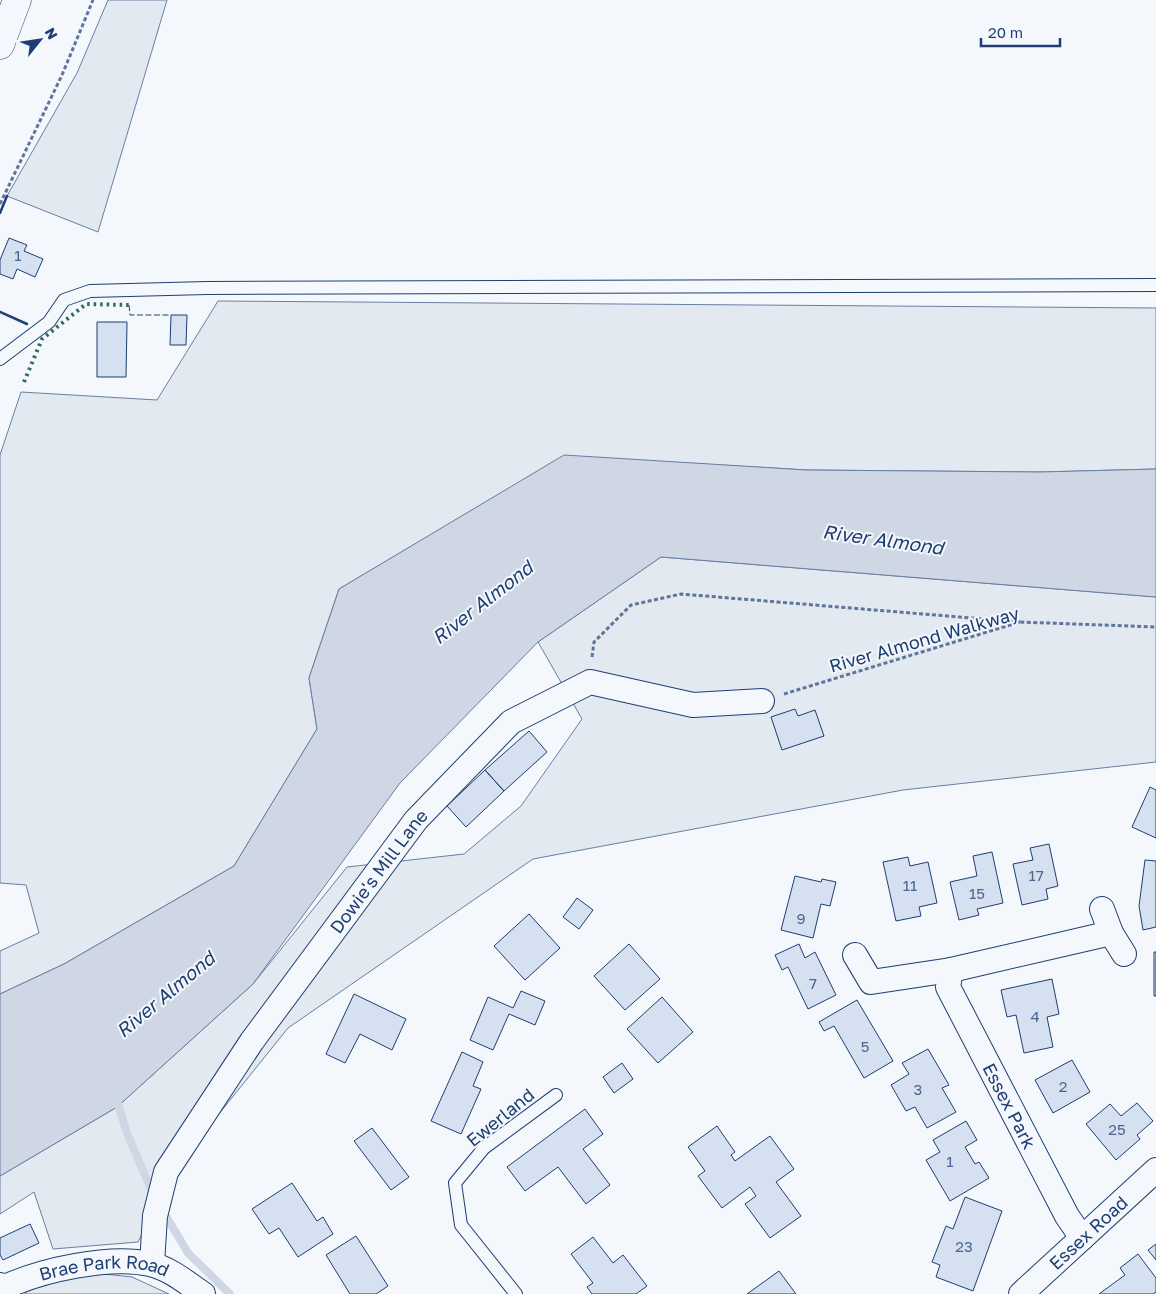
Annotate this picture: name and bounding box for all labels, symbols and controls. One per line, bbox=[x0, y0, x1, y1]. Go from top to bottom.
north arrow bbox=[15, 15, 65, 65]
scale bar bbox=[981, 15, 1060, 47]
text: 20 m bbox=[988, 23, 1023, 41]
text: N bbox=[42, 24, 62, 42]
house number: 1 bbox=[14, 246, 22, 264]
water label: River Almond bbox=[821, 519, 947, 559]
water label: River Almond bbox=[427, 554, 539, 648]
street label: River Almond Walkway bbox=[827, 601, 1021, 677]
street label: Dowie's Mill Lane bbox=[325, 804, 432, 937]
house number: 17 bbox=[1028, 866, 1044, 884]
house number: 11 bbox=[903, 876, 917, 894]
house number: 15 bbox=[969, 884, 985, 902]
house number: 9 bbox=[796, 909, 806, 927]
water label: River Almond bbox=[111, 945, 221, 1042]
house number: 7 bbox=[809, 974, 817, 992]
house number: 4 bbox=[1030, 1007, 1040, 1025]
house number: 5 bbox=[861, 1037, 869, 1055]
street label: Essex Park bbox=[978, 1059, 1041, 1152]
house number: 2 bbox=[1059, 1077, 1067, 1095]
house number: 3 bbox=[914, 1080, 922, 1098]
street label: Ewerland bbox=[462, 1083, 538, 1151]
house number: 25 bbox=[1108, 1120, 1126, 1138]
house number: 1 bbox=[946, 1152, 954, 1170]
street label: Essex Road bbox=[1044, 1191, 1132, 1274]
house number: 23 bbox=[955, 1237, 973, 1255]
street label: Brae Park Road bbox=[36, 1250, 173, 1285]

